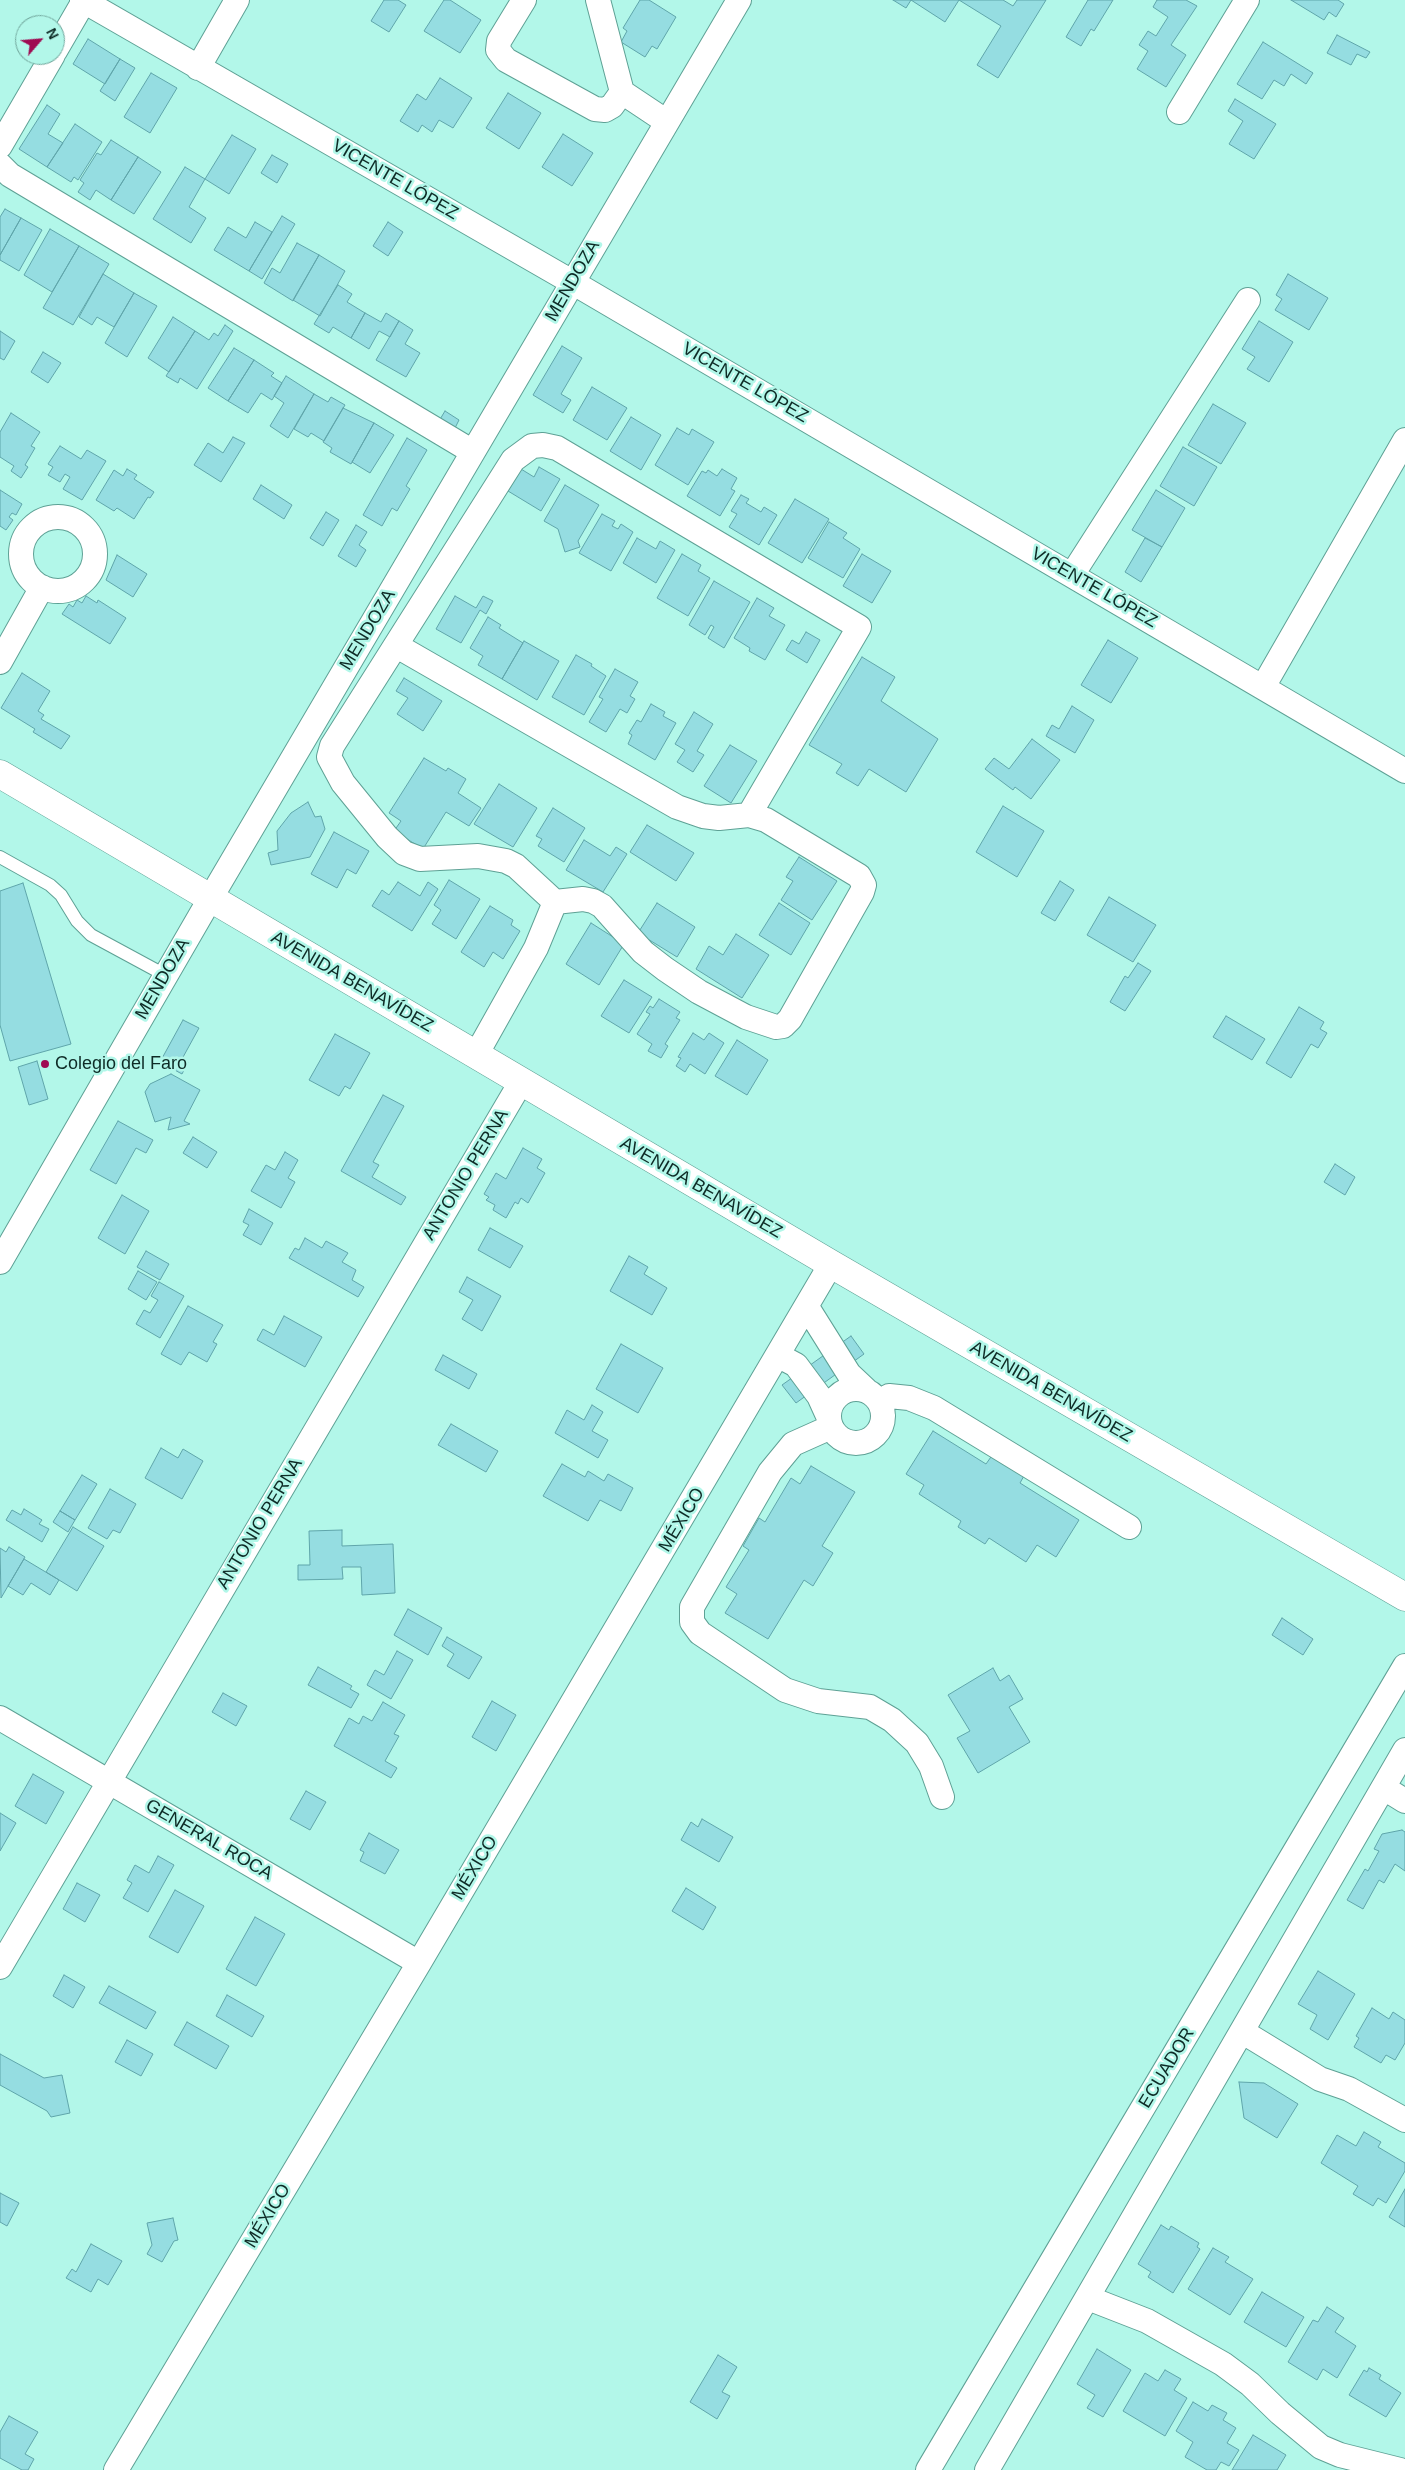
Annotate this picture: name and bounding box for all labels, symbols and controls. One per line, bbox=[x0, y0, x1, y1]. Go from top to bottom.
north arrow bbox=[15, 15, 65, 65]
text: N bbox=[43, 26, 62, 42]
street label: VICENTE LÓPEZ bbox=[328, 135, 462, 225]
street label: MENDOZA bbox=[541, 237, 605, 325]
street label: VICENTE LÓPEZ bbox=[678, 338, 812, 428]
street label: VICENTE LÓPEZ bbox=[1027, 543, 1161, 633]
street label: MENDOZA bbox=[336, 586, 400, 674]
street label: AVENIDA BENAVÍDEZ bbox=[267, 927, 437, 1037]
street label: MENDOZA bbox=[131, 935, 195, 1023]
place label: Colegio del Faro bbox=[55, 1053, 187, 1075]
marker: Colegio del Faro bbox=[39, 1058, 51, 1070]
street label: ANTONIO PERNA bbox=[418, 1106, 514, 1244]
street label: AVENIDA BENAVÍDEZ bbox=[616, 1133, 786, 1243]
street label: AVENIDA BENAVÍDEZ bbox=[966, 1337, 1136, 1447]
street label: ANTONIO PERNA bbox=[212, 1455, 308, 1593]
street label: MÉXICO bbox=[654, 1484, 710, 1556]
street label: GENERAL ROCA bbox=[142, 1795, 276, 1885]
street label: MÉXICO bbox=[447, 1832, 503, 1904]
street label: ECUADOR bbox=[1135, 2024, 1199, 2112]
street label: MÉXICO bbox=[240, 2180, 296, 2252]

